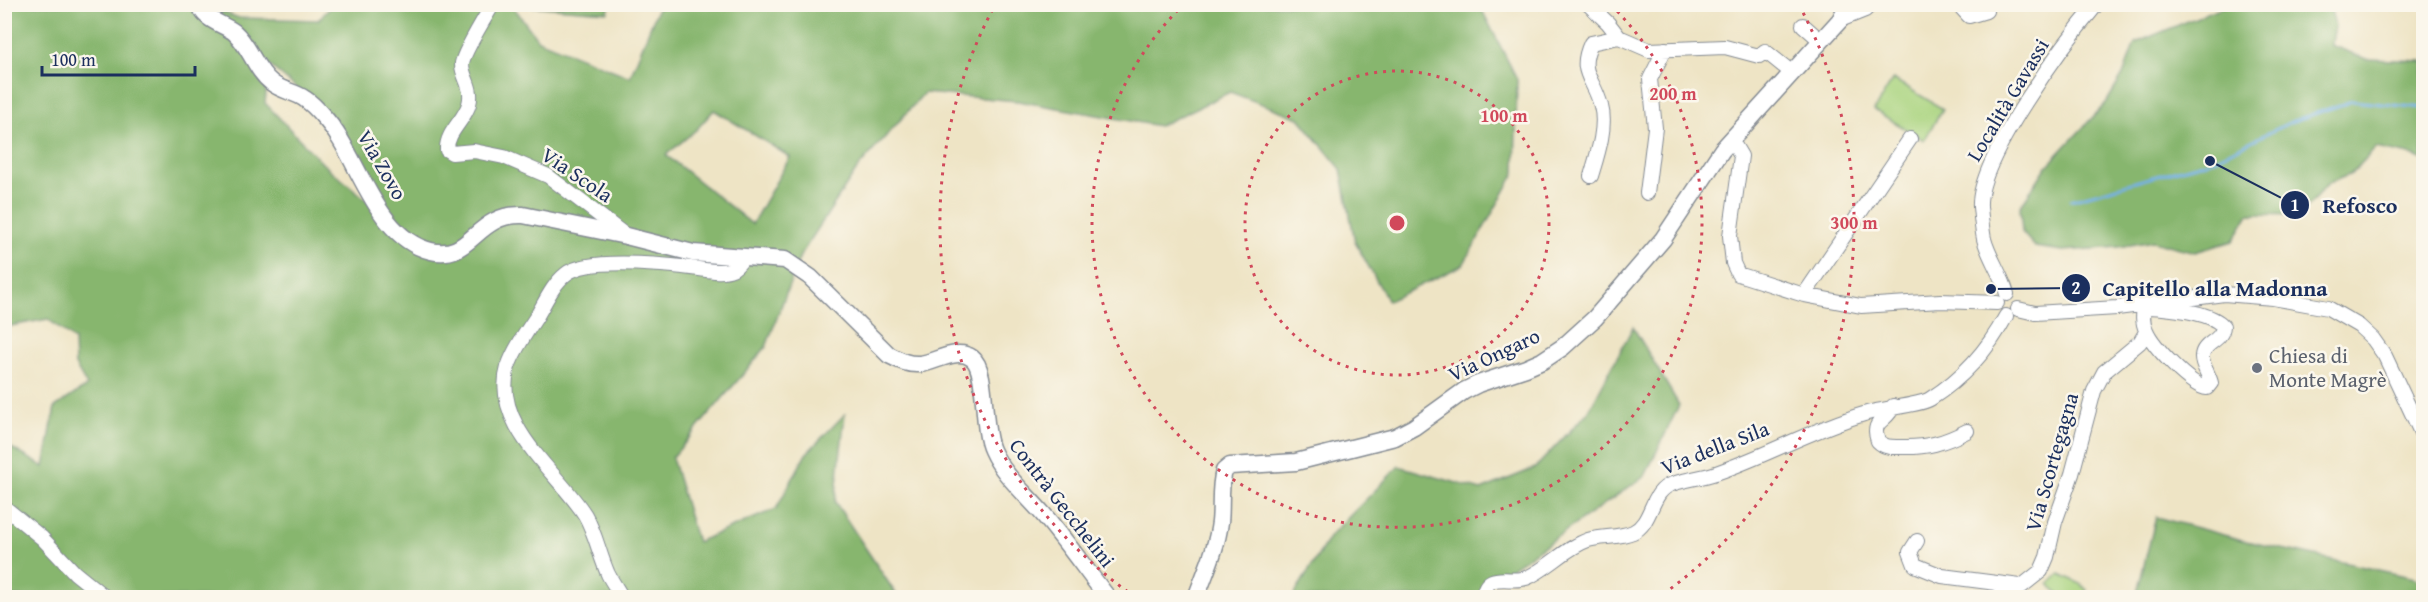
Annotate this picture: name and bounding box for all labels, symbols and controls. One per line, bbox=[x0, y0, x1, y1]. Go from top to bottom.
street label: Località Gavassi bbox=[1959, 32, 2057, 167]
scale bar bbox=[42, 39, 195, 77]
text: 100 m bbox=[51, 46, 96, 73]
text: 200 m bbox=[1649, 80, 1697, 107]
text: 100 m bbox=[1480, 102, 1528, 129]
street label: Via Zovo bbox=[350, 124, 415, 206]
street label: Via Scola bbox=[535, 139, 619, 210]
callout: Refosco bbox=[2280, 185, 2409, 225]
text: Refosco bbox=[2322, 189, 2398, 221]
text: 1 bbox=[2290, 191, 2300, 218]
text: 300 m bbox=[1830, 209, 1878, 236]
centre of rings bbox=[1387, 213, 1407, 233]
callout: Capitello alla Madonna bbox=[2061, 268, 2340, 308]
text: Capitello alla Madonna bbox=[2102, 272, 2328, 304]
text: 2 bbox=[2071, 274, 2081, 301]
street label: Via Ongaro bbox=[1443, 320, 1545, 389]
place label: Chiesa di Monte Magrè bbox=[2269, 340, 2387, 395]
marker: Chiesa di Monte Magrè bbox=[2250, 361, 2264, 375]
street label: Via Scortegagna bbox=[2017, 389, 2086, 535]
street label: Via della Sila bbox=[1656, 413, 1773, 482]
street label: Contrà Gecchelini bbox=[1002, 432, 1123, 574]

